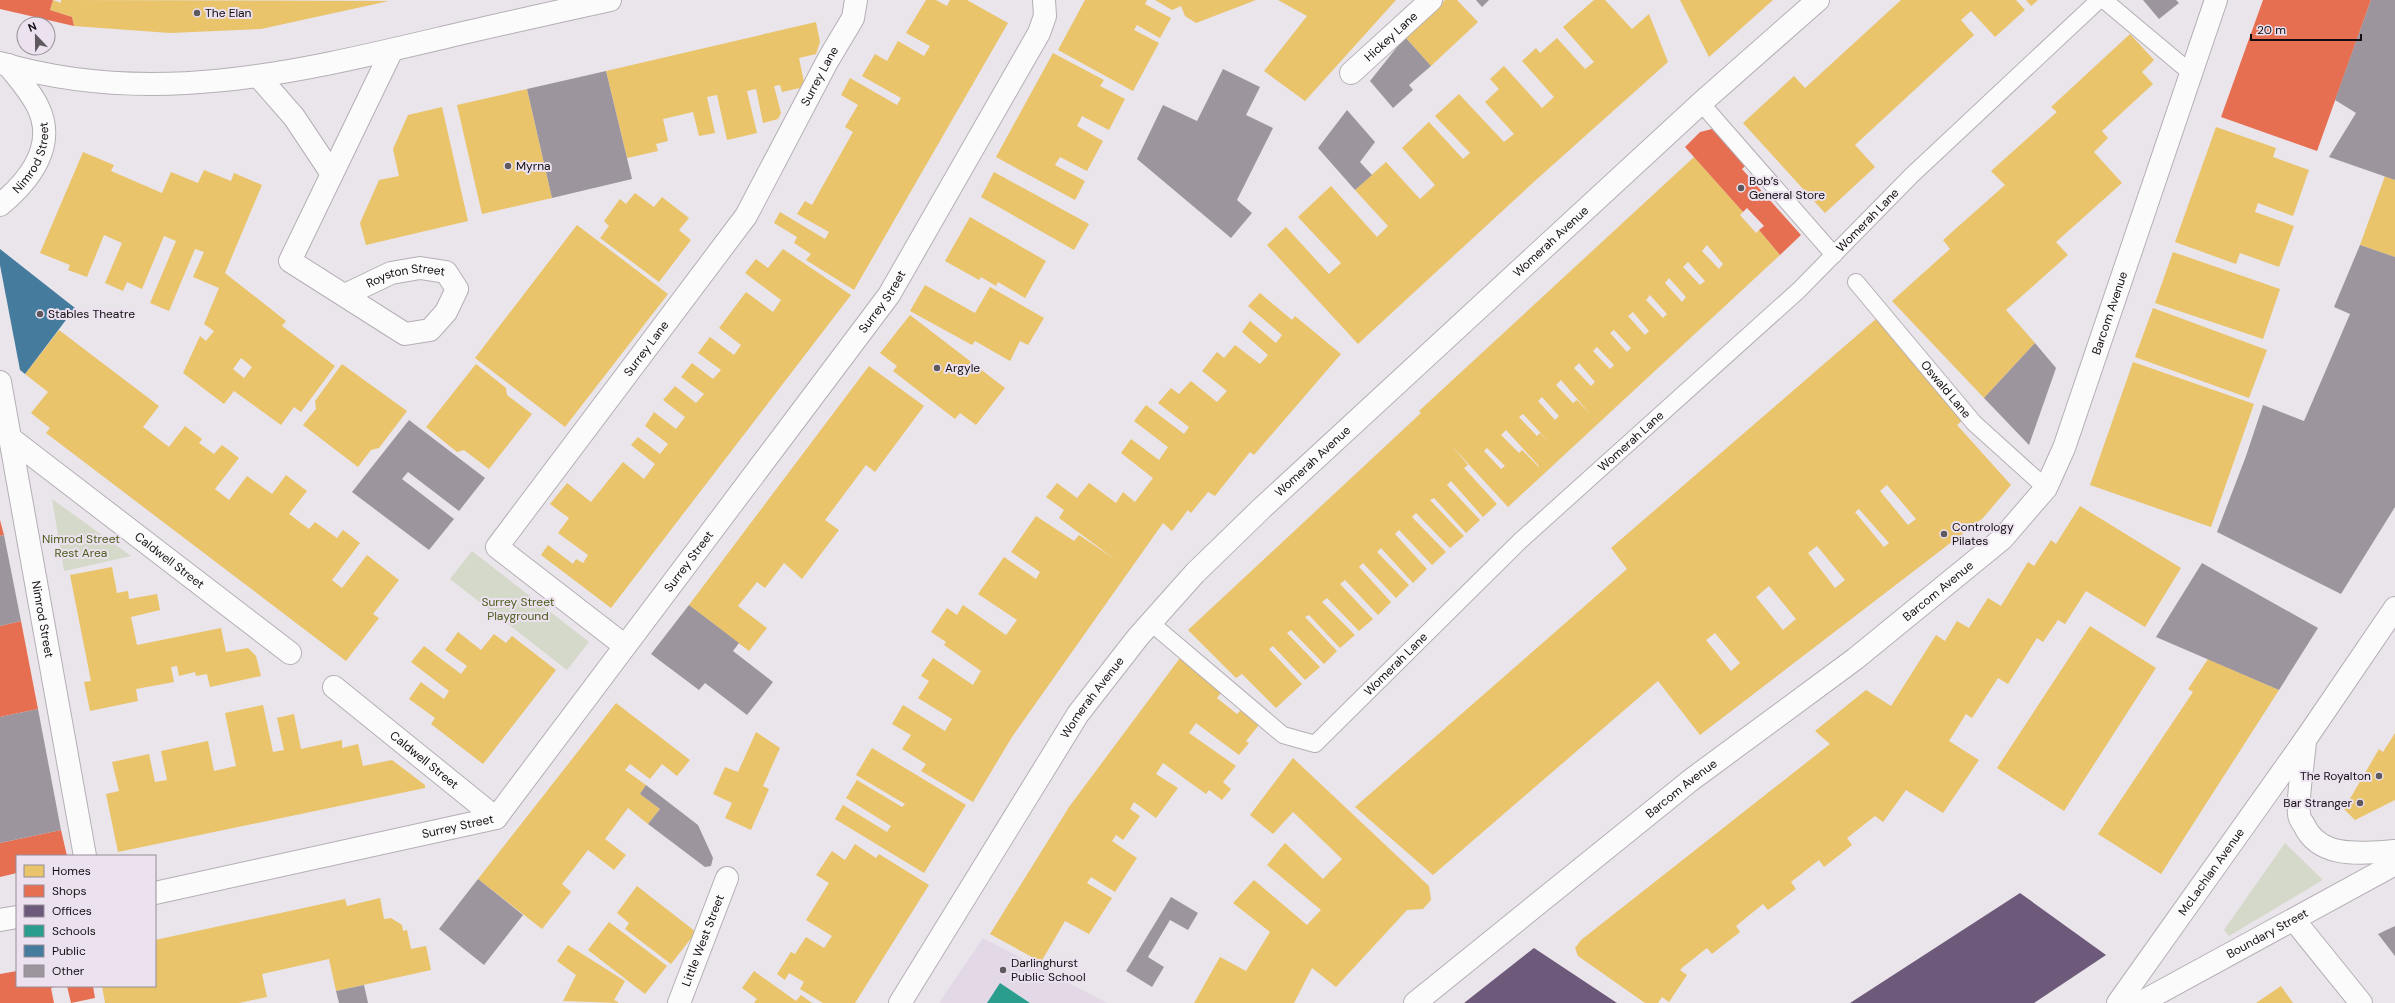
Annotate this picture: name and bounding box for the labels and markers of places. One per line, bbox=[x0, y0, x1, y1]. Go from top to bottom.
place label: The Elan bbox=[205, 5, 252, 21]
marker: The Elan bbox=[192, 8, 202, 18]
place label: Myrna bbox=[516, 158, 551, 174]
marker: Myrna bbox=[503, 161, 513, 171]
place label: Bob’s General Store bbox=[1749, 173, 1825, 203]
marker: Bob’s General Store bbox=[1736, 183, 1746, 193]
place label: Stables Theatre bbox=[48, 306, 135, 322]
marker: Stables Theatre bbox=[35, 309, 45, 319]
place label: Argyle bbox=[945, 360, 980, 376]
marker: Argyle bbox=[932, 363, 942, 373]
place label: Contrology Pilates bbox=[1952, 519, 2014, 549]
marker: Contrology Pilates bbox=[1939, 529, 1949, 539]
place label: The Royalton bbox=[2300, 768, 2371, 784]
marker: The Royalton bbox=[2374, 771, 2384, 781]
place label: Bar Stranger bbox=[2283, 795, 2353, 811]
marker: Bar Stranger bbox=[2355, 798, 2365, 808]
place label: Darlinghurst Public School bbox=[1011, 955, 1086, 985]
marker: Darlinghurst Public School bbox=[998, 965, 1008, 975]

